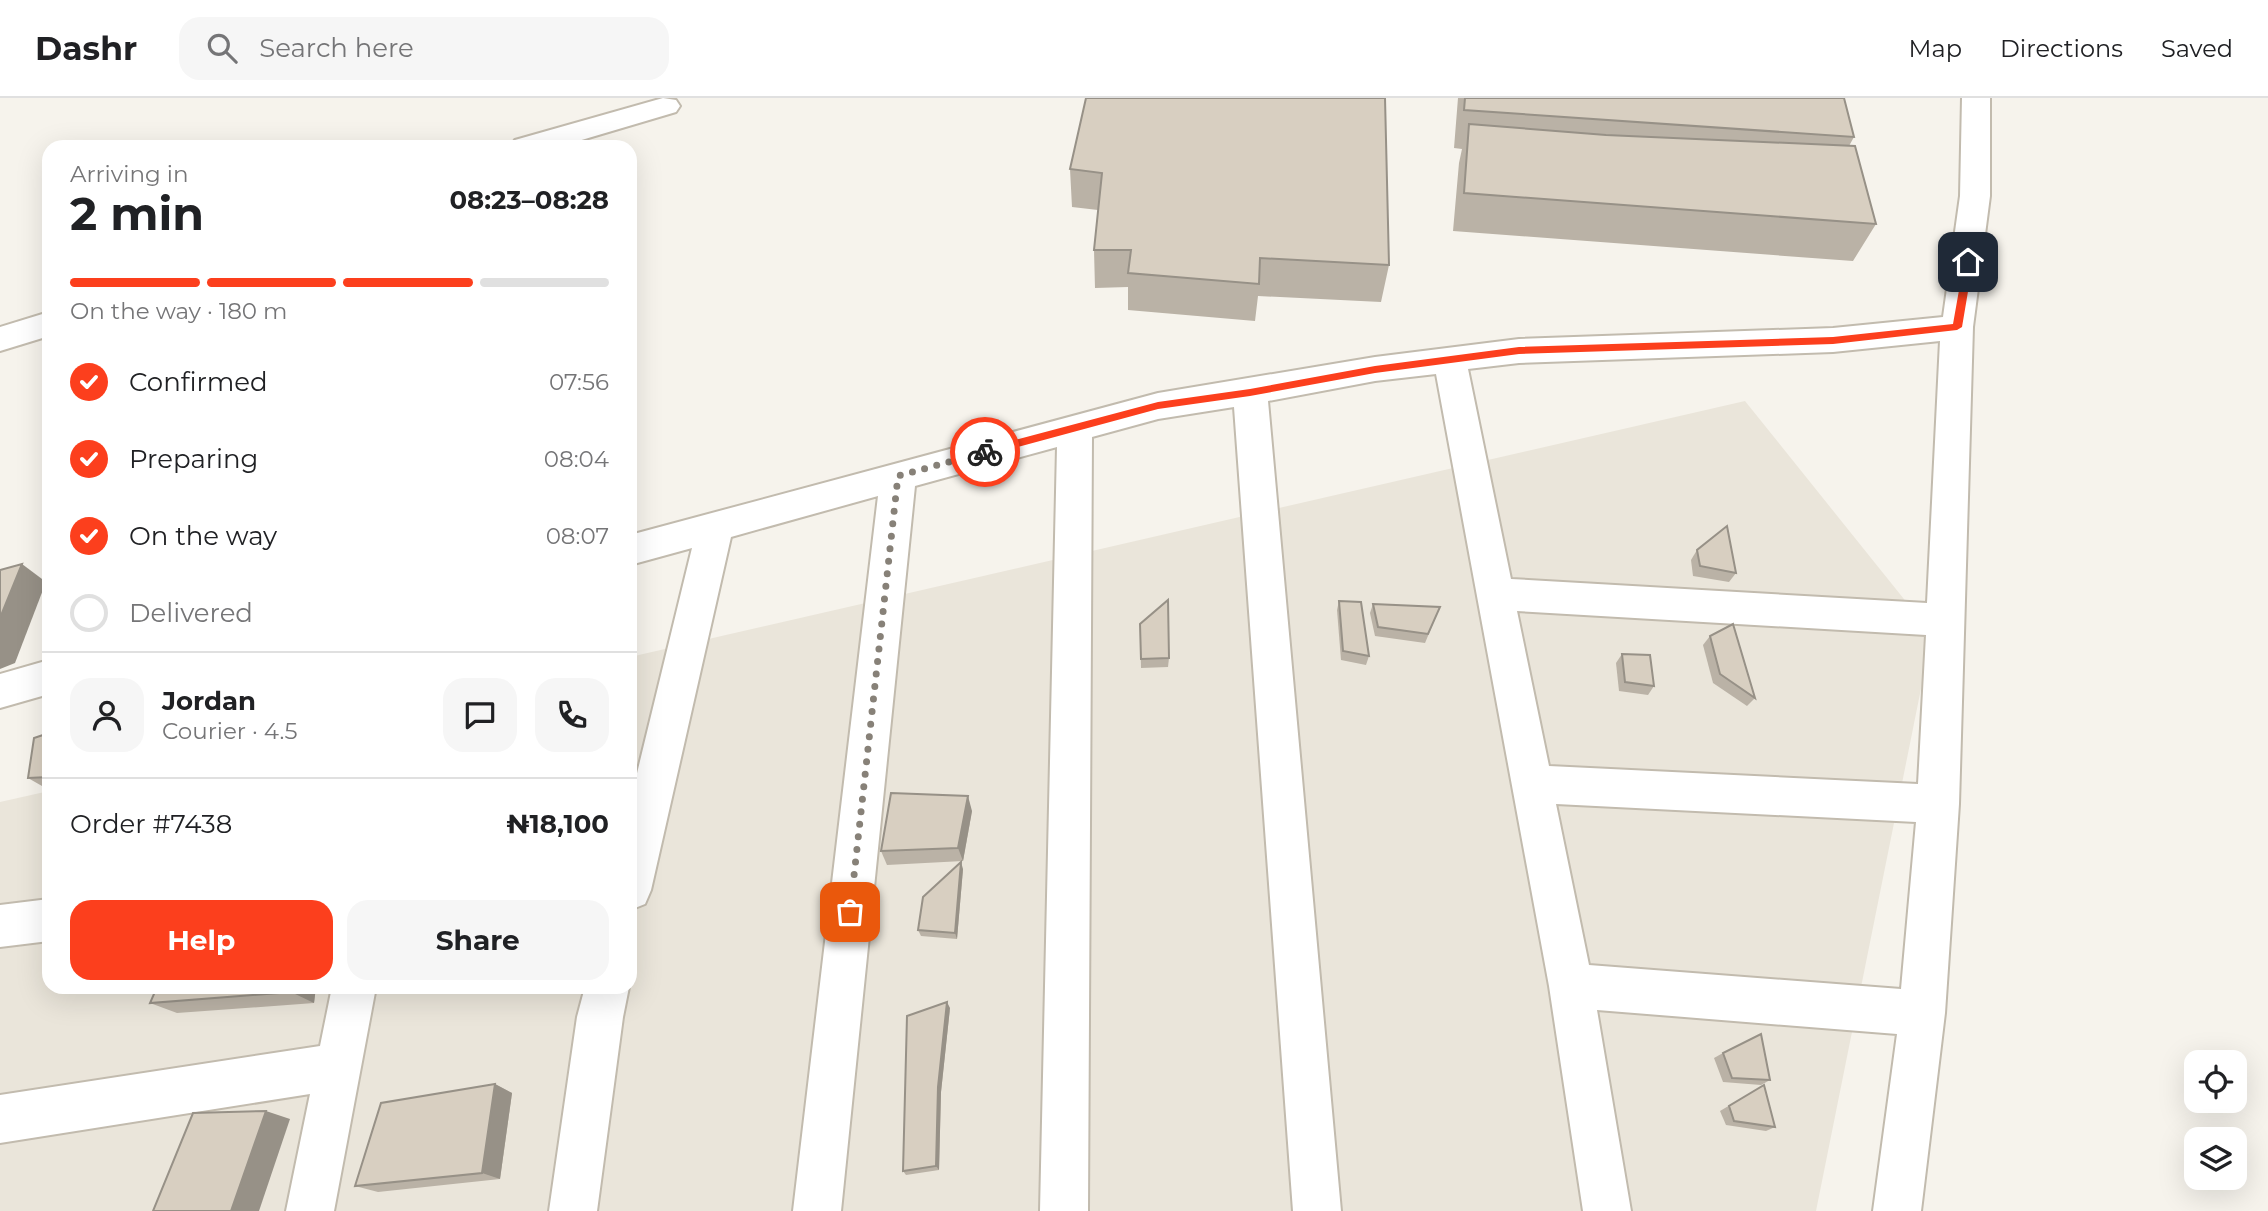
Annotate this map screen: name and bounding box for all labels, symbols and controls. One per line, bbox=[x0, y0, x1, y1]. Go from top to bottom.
search box bbox=[179, 17, 669, 80]
text: Dashr bbox=[35, 28, 137, 68]
icon: search bbox=[203, 29, 241, 67]
text: Search here bbox=[259, 32, 414, 64]
text: Map bbox=[1909, 34, 1962, 63]
text: Directions bbox=[2000, 34, 2123, 63]
text: Saved bbox=[2161, 34, 2233, 63]
text: Arriving in bbox=[70, 160, 189, 188]
text: 08:23–08:28 bbox=[449, 184, 609, 216]
text: 2 min bbox=[70, 185, 204, 242]
pin bbox=[1938, 232, 1998, 292]
icon: home bbox=[1949, 243, 1987, 281]
text: On the way · 180 m bbox=[70, 297, 288, 325]
icon: check bbox=[70, 363, 108, 401]
text: Confirmed bbox=[129, 366, 268, 398]
text: 07:56 bbox=[549, 368, 609, 396]
courier bbox=[950, 417, 1020, 487]
icon: bike bbox=[966, 433, 1004, 471]
icon: check bbox=[70, 440, 108, 478]
text: Preparing bbox=[129, 443, 258, 475]
text: 08:04 bbox=[544, 445, 609, 473]
icon: check bbox=[70, 517, 108, 555]
text: On the way bbox=[129, 520, 277, 552]
text: 08:07 bbox=[546, 522, 609, 550]
text: Delivered bbox=[129, 597, 253, 629]
button: person bbox=[70, 678, 144, 752]
button: chat bbox=[443, 678, 517, 752]
button: phone bbox=[535, 678, 609, 752]
text: Jordan bbox=[162, 685, 256, 717]
text: Courier · 4.5 bbox=[162, 717, 297, 745]
text: Order #7438 bbox=[70, 808, 232, 840]
text: ₦18,100 bbox=[506, 808, 609, 840]
pin bbox=[820, 882, 880, 942]
icon: bag bbox=[831, 893, 869, 931]
button: Help bbox=[70, 900, 333, 980]
button: Share bbox=[347, 900, 609, 980]
map controls bbox=[2184, 1050, 2247, 1190]
button: locate bbox=[2184, 1050, 2247, 1113]
button: layers bbox=[2184, 1127, 2247, 1190]

